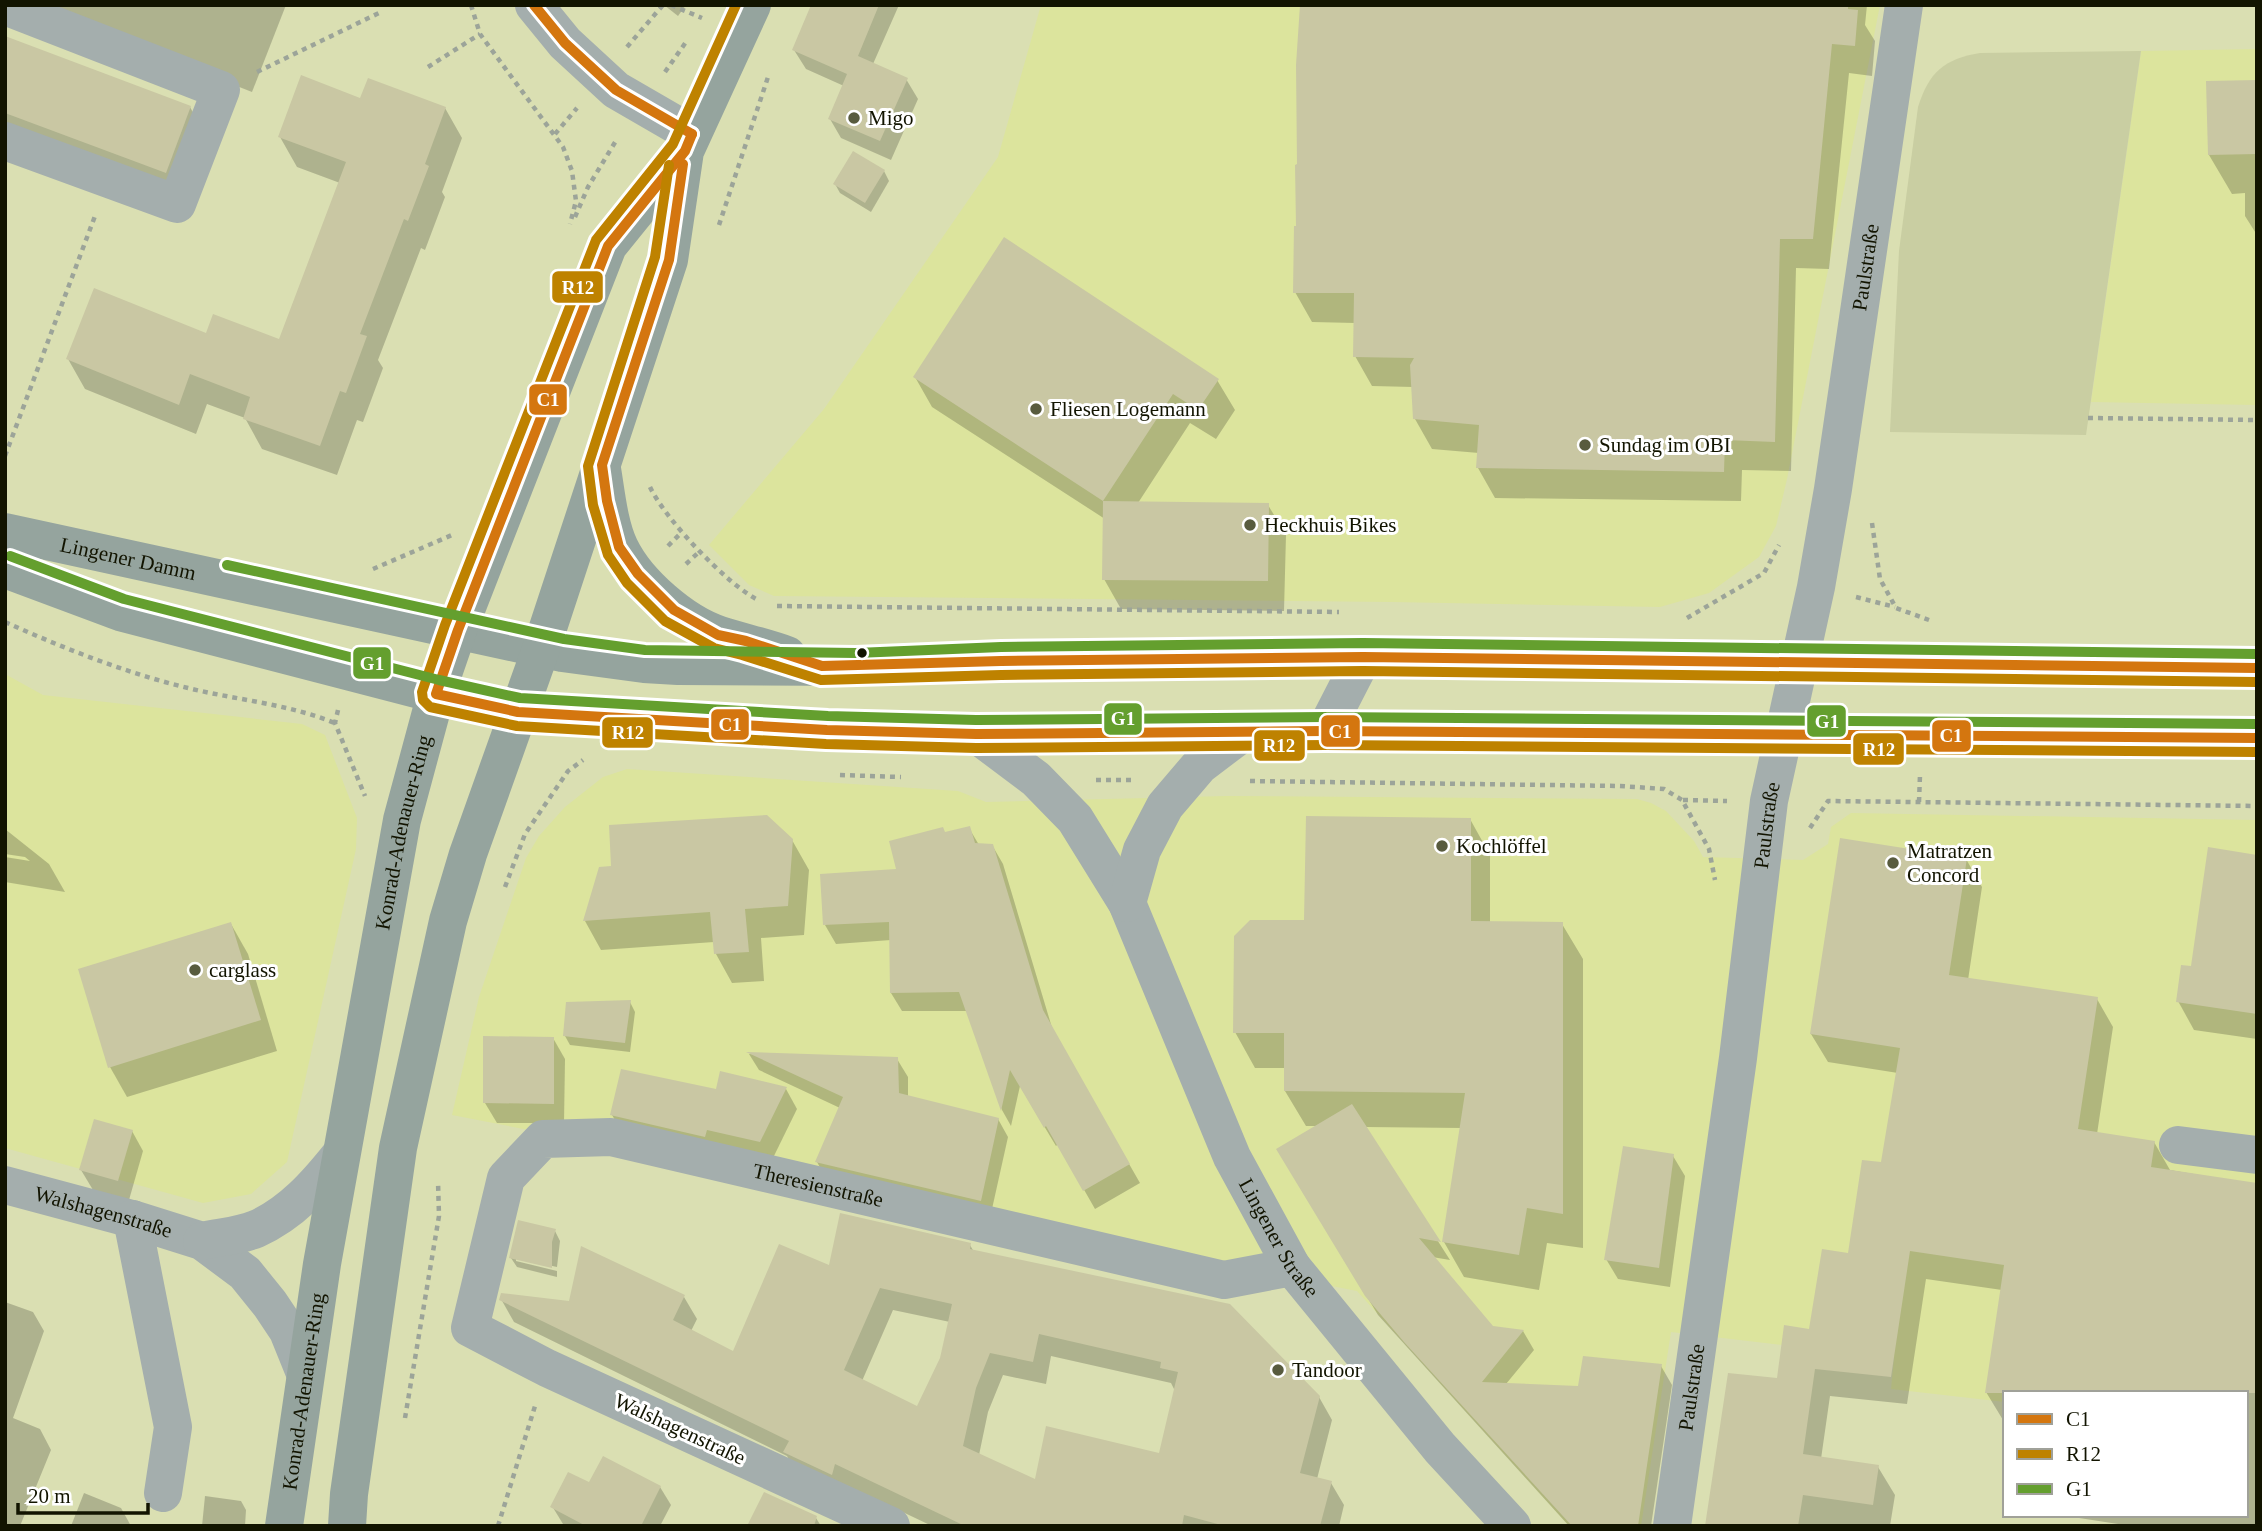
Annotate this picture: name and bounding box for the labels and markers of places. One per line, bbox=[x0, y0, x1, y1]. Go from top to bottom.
place label: Migo bbox=[868, 106, 914, 130]
marker: Migo bbox=[846, 110, 862, 126]
place label: Fliesen Logemann bbox=[1050, 397, 1206, 421]
marker: Fliesen Logemann bbox=[1028, 401, 1044, 417]
place label: Sundag im OBI bbox=[1599, 433, 1731, 457]
marker: Sundag im OBI bbox=[1577, 437, 1593, 453]
place label: Heckhuis Bikes bbox=[1264, 513, 1396, 537]
marker: Heckhuis Bikes bbox=[1242, 517, 1258, 533]
unlabelled marker bbox=[855, 646, 869, 660]
place label: Kochlöffel bbox=[1456, 834, 1547, 858]
marker: Kochlöffel bbox=[1434, 838, 1450, 854]
place label: Matratzen Concord bbox=[1907, 839, 1993, 887]
marker: Matratzen Concord bbox=[1885, 855, 1901, 871]
place label: carglass bbox=[209, 958, 276, 982]
marker: carglass bbox=[187, 962, 203, 978]
place label: Tandoor bbox=[1292, 1358, 1362, 1382]
marker: Tandoor bbox=[1270, 1362, 1286, 1378]

